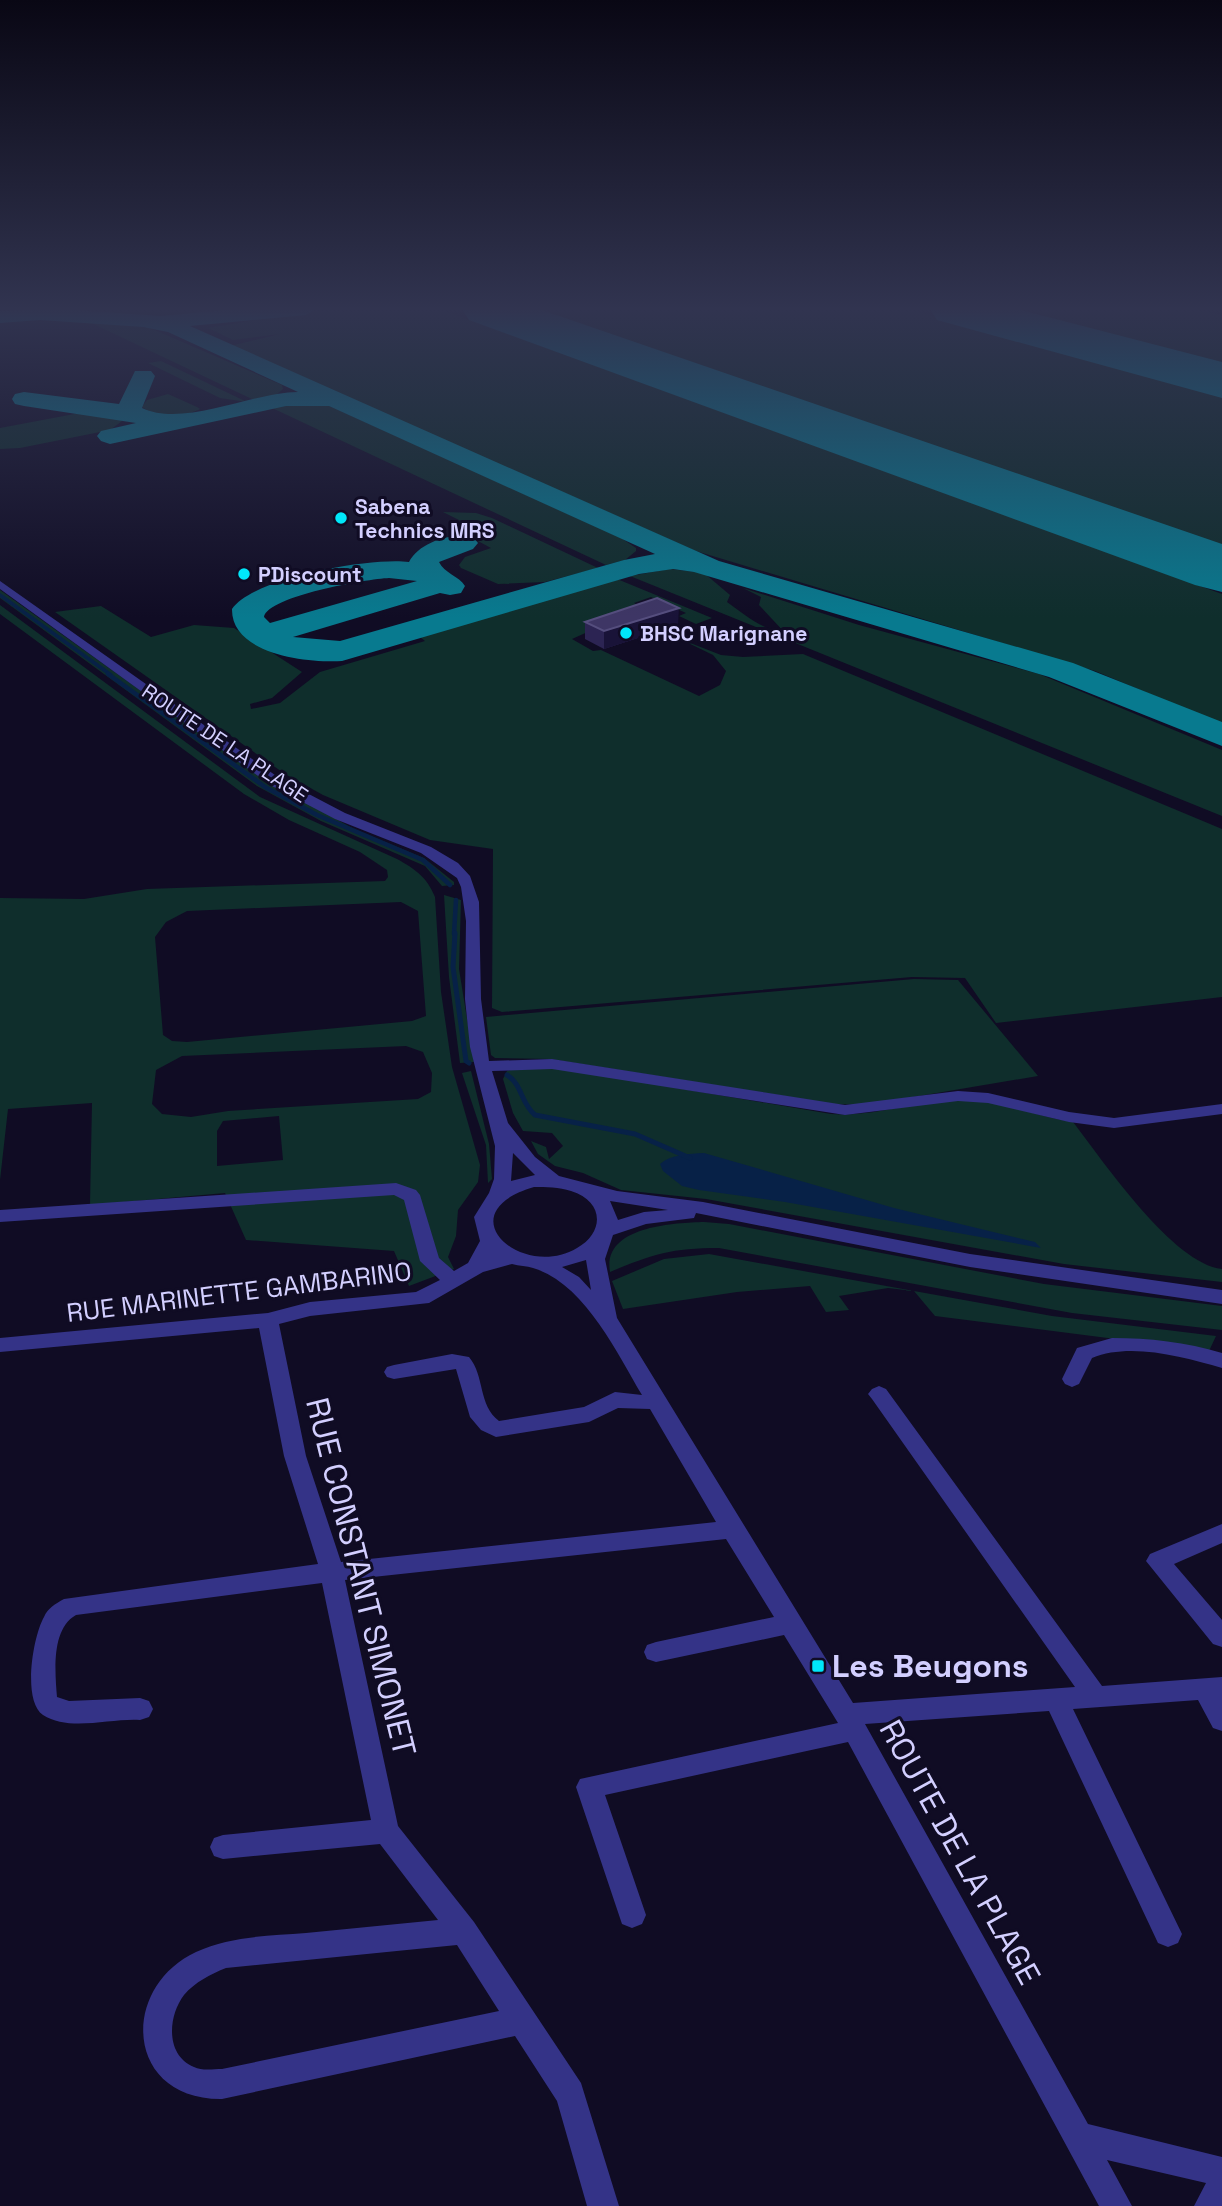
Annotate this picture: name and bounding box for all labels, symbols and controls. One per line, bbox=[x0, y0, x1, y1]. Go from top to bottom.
place label: Sabena Technics MRS bbox=[355, 493, 495, 544]
marker: Sabena Technics MRS bbox=[333, 510, 349, 526]
place label: PDiscount bbox=[258, 561, 362, 588]
marker: PDiscount bbox=[236, 566, 252, 582]
place label: BHSC Marignane bbox=[640, 620, 807, 647]
marker: BHSC Marignane bbox=[618, 625, 634, 641]
street label: ROUTE DE LA PLAGE bbox=[137, 677, 313, 809]
street label: RUE MARINETTE GAMBARINO bbox=[65, 1254, 413, 1330]
street label: RUE CONSTANT SIMONET bbox=[297, 1394, 425, 1760]
place label: Les Beugons bbox=[832, 1646, 1029, 1686]
marker: Les Beugons bbox=[810, 1658, 826, 1674]
street label: ROUTE DE LA PLAGE bbox=[871, 1713, 1049, 1991]

